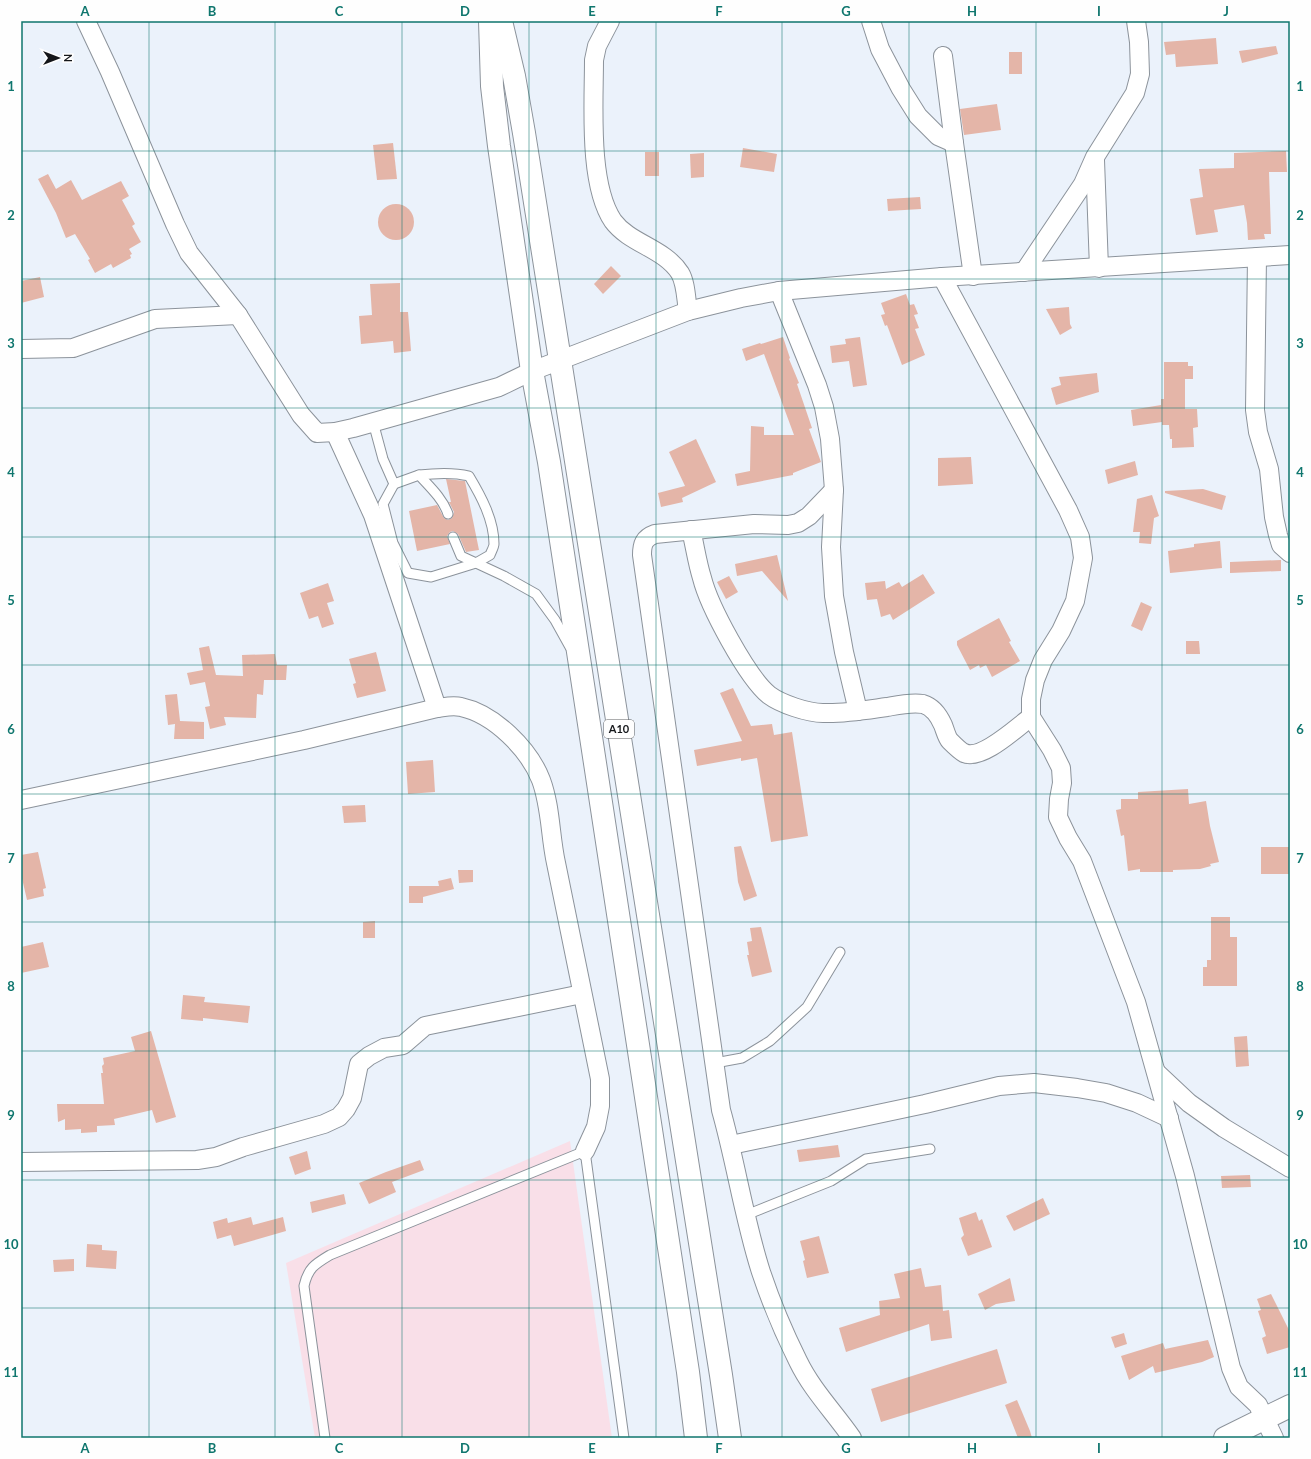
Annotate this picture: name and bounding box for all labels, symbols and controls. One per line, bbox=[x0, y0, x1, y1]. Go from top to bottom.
text: A bbox=[79, 3, 90, 19]
text: B bbox=[208, 3, 217, 19]
text: C bbox=[335, 3, 344, 19]
text: D bbox=[460, 3, 470, 19]
text: E bbox=[588, 3, 596, 19]
text: F bbox=[715, 3, 723, 19]
text: G bbox=[841, 3, 851, 19]
text: H bbox=[967, 3, 977, 19]
text: I bbox=[1097, 3, 1101, 19]
text: J bbox=[1223, 3, 1229, 19]
north arrow bbox=[38, 38, 78, 78]
text: N bbox=[62, 54, 75, 62]
text: 1 bbox=[7, 78, 15, 94]
text: 1 bbox=[1296, 78, 1304, 94]
text: 2 bbox=[7, 207, 15, 223]
text: 2 bbox=[1296, 207, 1304, 223]
text: 3 bbox=[7, 335, 15, 351]
text: 3 bbox=[1296, 335, 1304, 351]
text: 4 bbox=[7, 464, 15, 480]
text: 4 bbox=[1296, 464, 1304, 480]
text: 5 bbox=[7, 592, 15, 608]
text: 5 bbox=[1296, 592, 1304, 608]
road number: A10 bbox=[604, 720, 634, 738]
text: 6 bbox=[7, 721, 15, 737]
text: 6 bbox=[1296, 721, 1304, 737]
text: 7 bbox=[7, 850, 15, 866]
text: 7 bbox=[1296, 850, 1304, 866]
text: 8 bbox=[7, 978, 15, 994]
text: 8 bbox=[1296, 978, 1304, 994]
text: 9 bbox=[7, 1107, 15, 1123]
text: 9 bbox=[1296, 1107, 1304, 1123]
text: 10 bbox=[3, 1236, 19, 1252]
text: 10 bbox=[1292, 1236, 1308, 1252]
text: 11 bbox=[3, 1364, 19, 1380]
text: 11 bbox=[1292, 1364, 1308, 1380]
text: A bbox=[79, 1440, 90, 1456]
text: B bbox=[208, 1440, 217, 1456]
text: C bbox=[335, 1440, 344, 1456]
text: D bbox=[460, 1440, 470, 1456]
text: E bbox=[588, 1440, 596, 1456]
text: F bbox=[715, 1440, 723, 1456]
text: G bbox=[841, 1440, 851, 1456]
text: H bbox=[967, 1440, 977, 1456]
text: I bbox=[1097, 1440, 1101, 1456]
text: J bbox=[1223, 1440, 1229, 1456]

